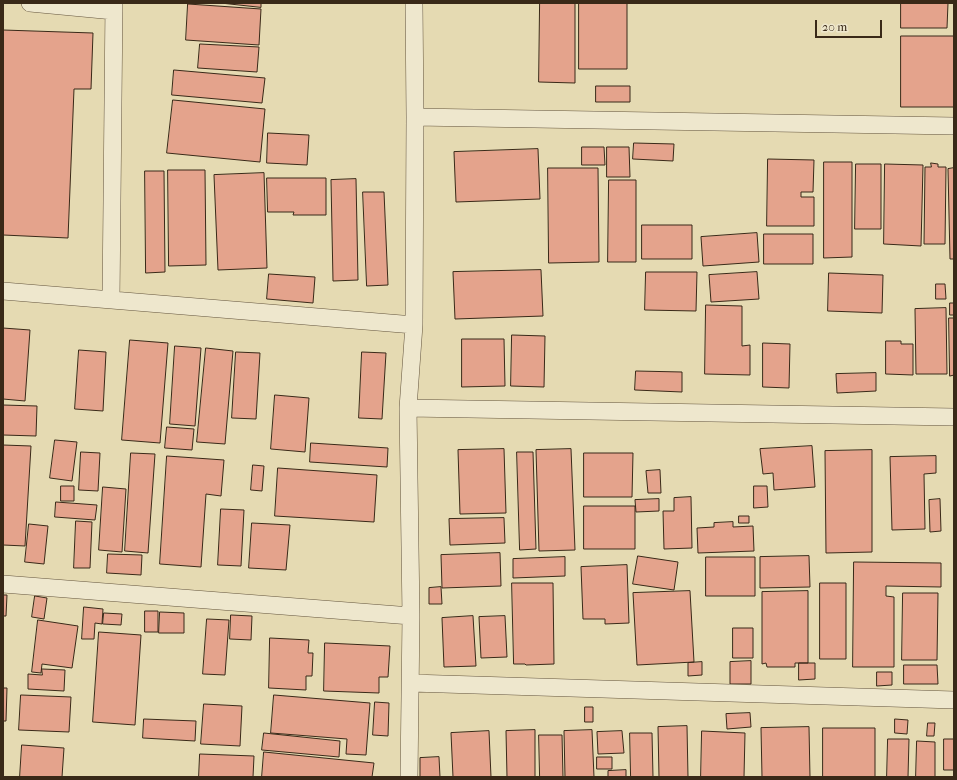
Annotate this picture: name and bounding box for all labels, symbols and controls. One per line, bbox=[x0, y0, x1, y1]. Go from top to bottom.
scale bar bbox=[817, 12, 884, 38]
text: 20 m bbox=[822, 20, 847, 34]

